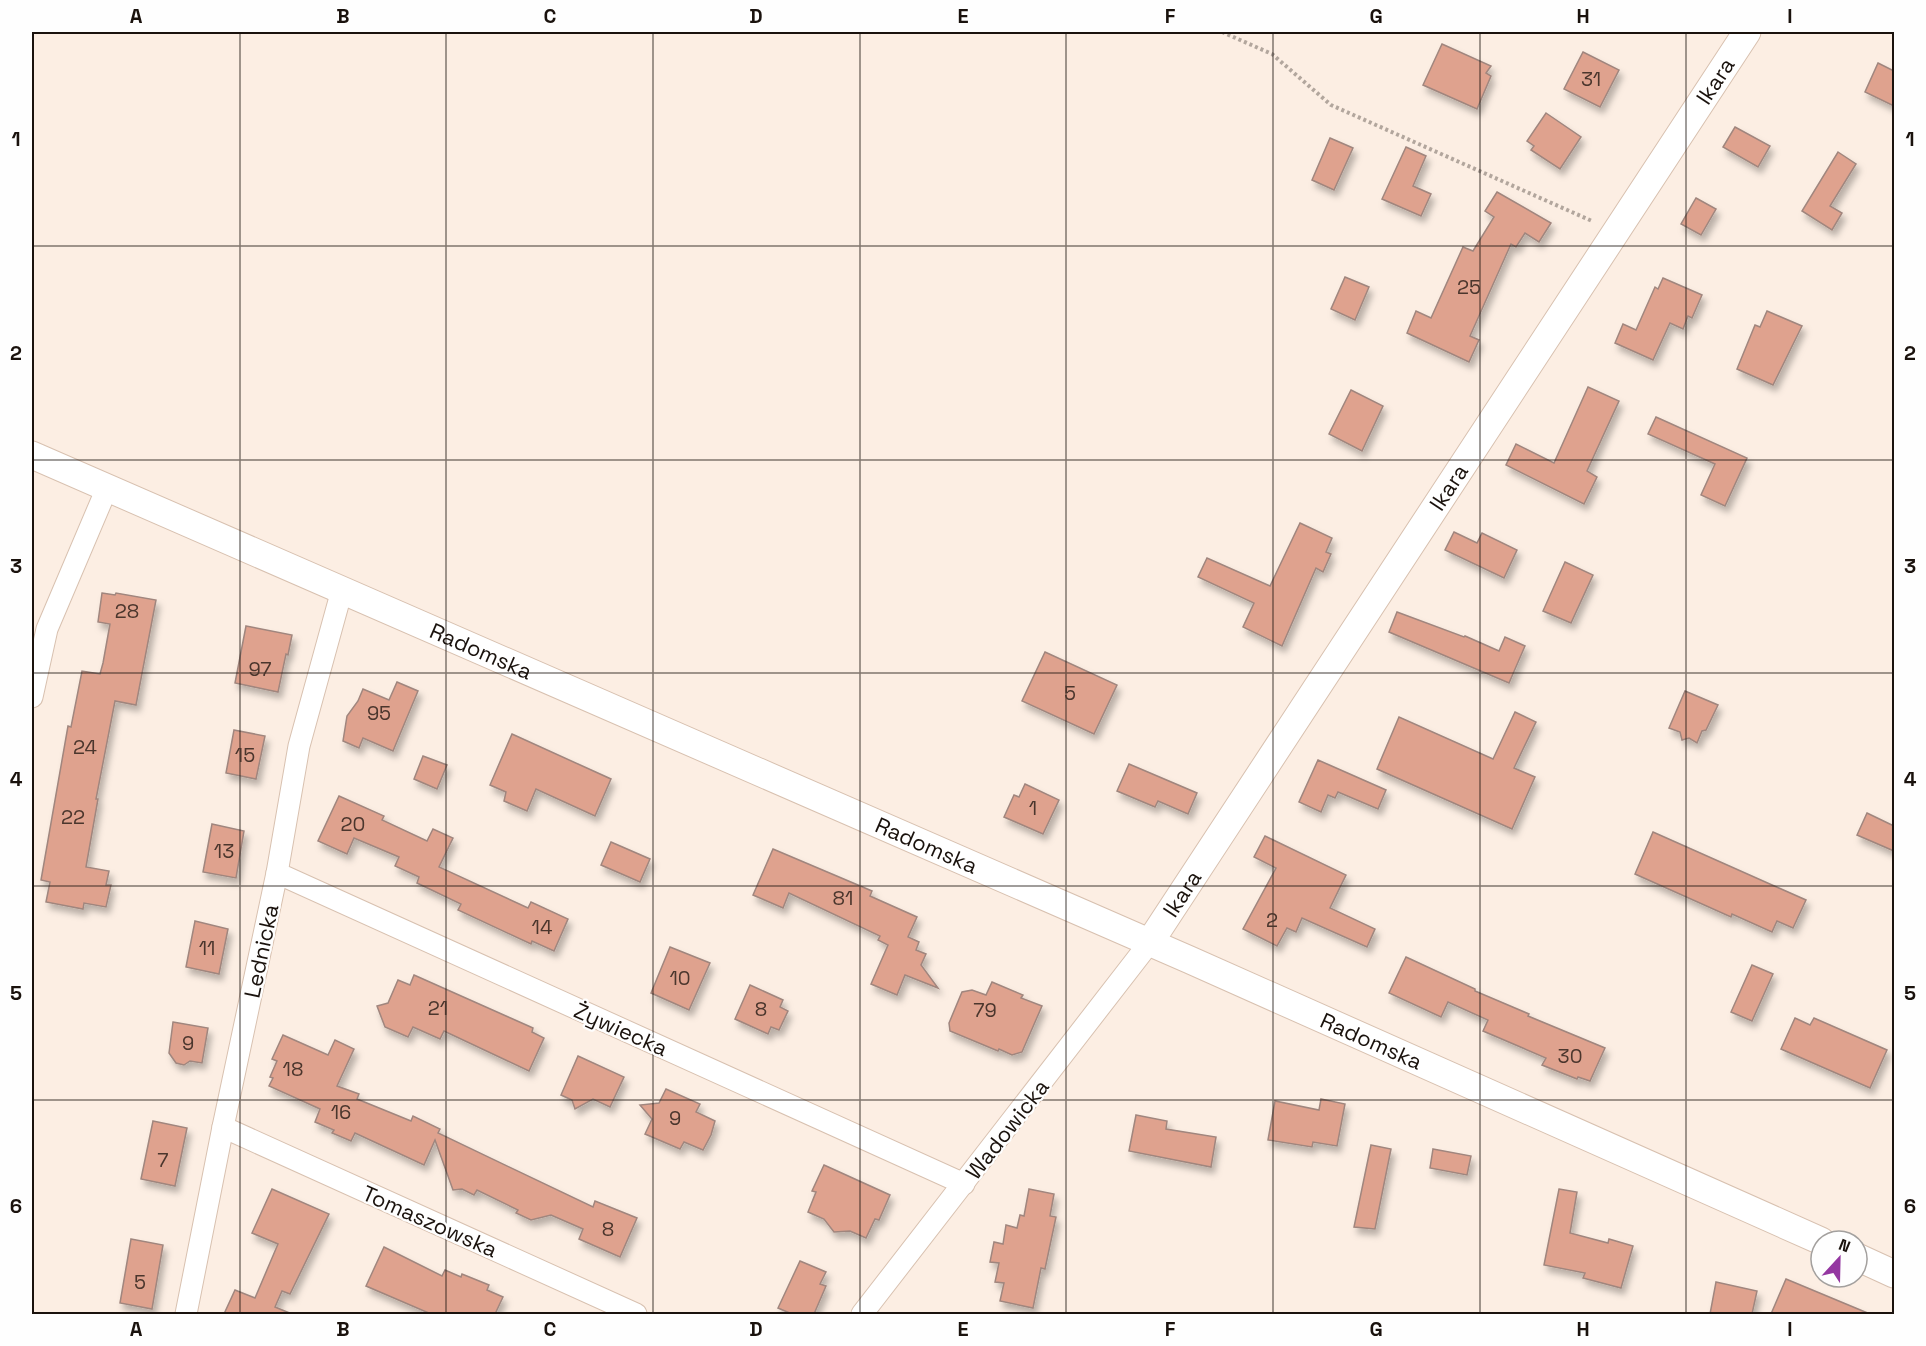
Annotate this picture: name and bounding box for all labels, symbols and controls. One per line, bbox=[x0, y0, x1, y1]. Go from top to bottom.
text: A bbox=[130, 3, 143, 29]
text: B bbox=[336, 3, 350, 29]
text: C bbox=[544, 3, 557, 29]
text: D bbox=[749, 3, 763, 29]
text: E bbox=[957, 3, 969, 29]
text: F bbox=[1165, 3, 1176, 29]
text: G bbox=[1369, 3, 1383, 29]
text: H bbox=[1576, 3, 1590, 29]
text: I bbox=[1787, 3, 1793, 29]
street label: Ikara bbox=[1690, 52, 1741, 109]
house number: 31 bbox=[1581, 66, 1601, 92]
text: 1 bbox=[11, 126, 21, 152]
text: 1 bbox=[1905, 126, 1915, 152]
house number: 25 bbox=[1457, 274, 1481, 300]
text: 2 bbox=[10, 340, 22, 366]
text: 2 bbox=[1904, 340, 1916, 366]
street label: Ikara bbox=[1423, 458, 1474, 516]
text: 3 bbox=[10, 553, 22, 579]
text: 3 bbox=[1904, 553, 1916, 579]
house number: 28 bbox=[115, 598, 139, 624]
street label: Radomska bbox=[426, 616, 537, 686]
house number: 97 bbox=[248, 656, 272, 682]
house number: 5 bbox=[1064, 680, 1076, 706]
house number: 95 bbox=[367, 700, 391, 726]
house number: 24 bbox=[73, 734, 97, 760]
house number: 15 bbox=[235, 742, 255, 768]
text: 4 bbox=[10, 766, 23, 792]
text: 4 bbox=[1904, 766, 1917, 792]
house number: 1 bbox=[1029, 795, 1037, 821]
house number: 22 bbox=[61, 804, 85, 830]
house number: 20 bbox=[341, 811, 365, 837]
street label: Radomska bbox=[871, 811, 982, 880]
house number: 13 bbox=[214, 838, 234, 864]
street label: Ikara bbox=[1156, 865, 1207, 922]
house number: 81 bbox=[833, 885, 853, 911]
street label: Lednicka bbox=[237, 901, 285, 1001]
house number: 2 bbox=[1266, 907, 1278, 933]
house number: 14 bbox=[532, 914, 552, 940]
house number: 11 bbox=[199, 935, 215, 961]
house number: 10 bbox=[669, 965, 691, 991]
text: 5 bbox=[10, 980, 22, 1006]
text: 5 bbox=[1904, 980, 1916, 1006]
house number: 21 bbox=[428, 995, 448, 1021]
street label: Żywiecka bbox=[570, 996, 672, 1062]
house number: 8 bbox=[755, 996, 767, 1022]
house number: 79 bbox=[973, 997, 997, 1023]
street label: Radomska bbox=[1316, 1006, 1427, 1076]
house number: 9 bbox=[182, 1030, 194, 1056]
house number: 30 bbox=[1558, 1043, 1582, 1069]
house number: 18 bbox=[283, 1056, 303, 1082]
street label: Wadowicka bbox=[959, 1073, 1055, 1185]
house number: 16 bbox=[331, 1099, 351, 1125]
house number: 9 bbox=[669, 1105, 681, 1131]
house number: 7 bbox=[157, 1147, 169, 1173]
street label: Tomaszowska bbox=[358, 1179, 502, 1263]
text: 6 bbox=[10, 1193, 22, 1219]
text: 6 bbox=[1904, 1193, 1916, 1219]
house number: 8 bbox=[602, 1216, 614, 1242]
north arrow bbox=[1809, 1229, 1869, 1289]
text: N bbox=[1836, 1234, 1853, 1257]
house number: 5 bbox=[134, 1269, 146, 1295]
text: A bbox=[130, 1316, 143, 1342]
text: B bbox=[336, 1316, 350, 1342]
text: C bbox=[544, 1316, 557, 1342]
text: D bbox=[749, 1316, 763, 1342]
text: E bbox=[957, 1316, 969, 1342]
text: F bbox=[1165, 1316, 1176, 1342]
text: G bbox=[1369, 1316, 1383, 1342]
text: H bbox=[1576, 1316, 1590, 1342]
text: I bbox=[1787, 1316, 1793, 1342]

